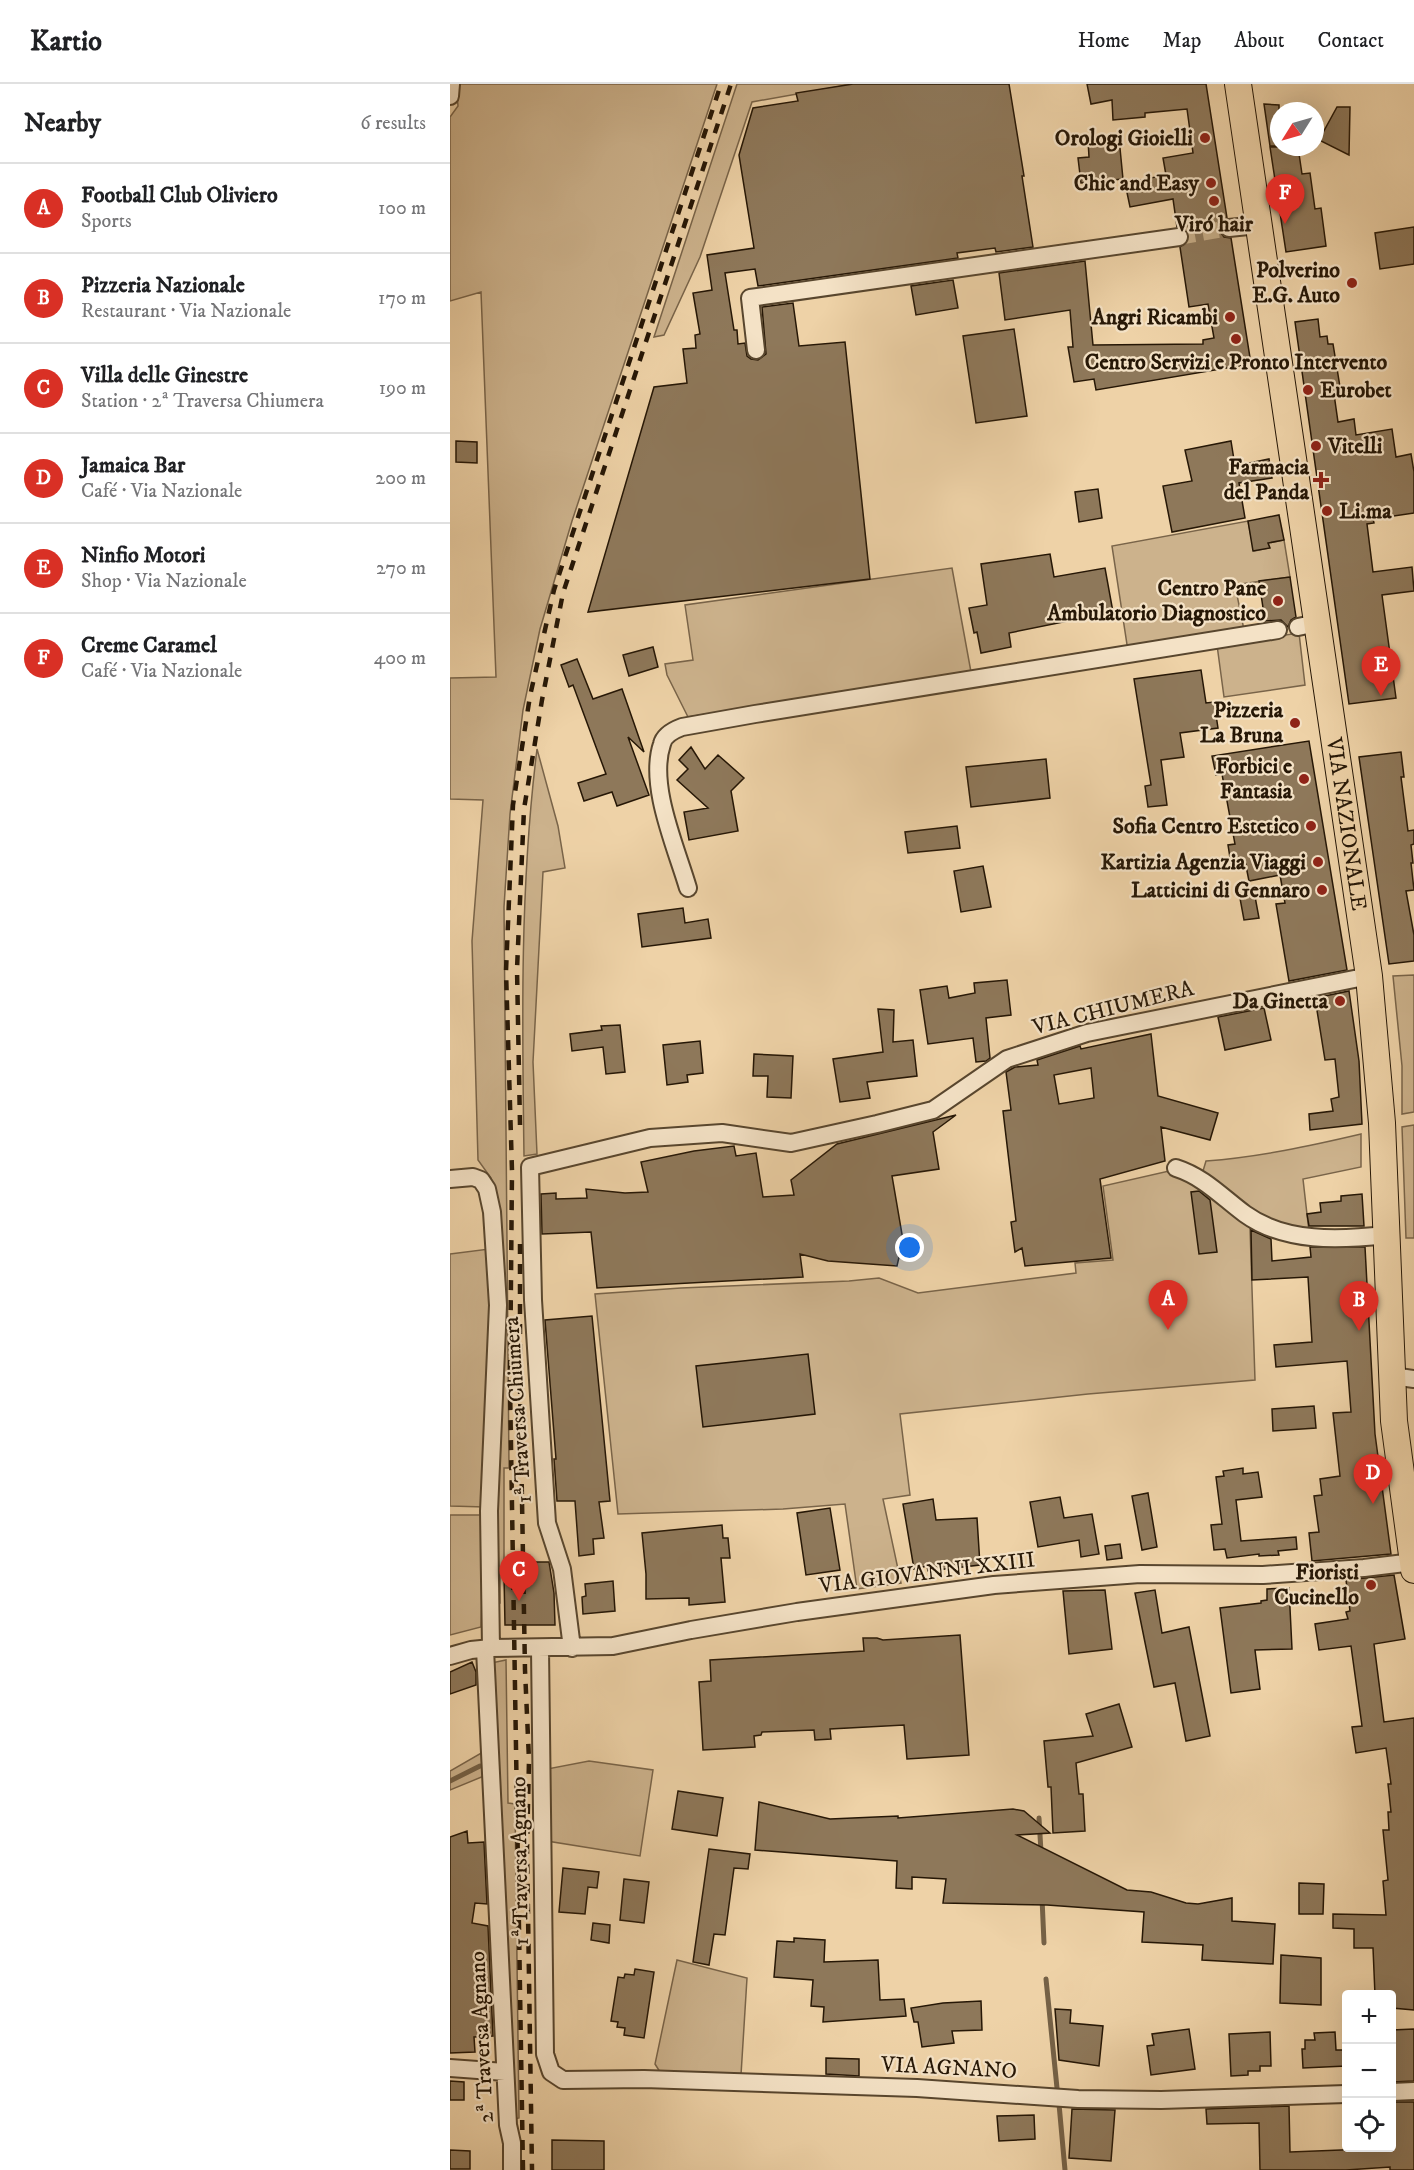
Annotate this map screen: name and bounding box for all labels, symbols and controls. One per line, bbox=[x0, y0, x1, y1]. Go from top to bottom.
text: Kartio bbox=[30, 24, 102, 59]
text: Home bbox=[1078, 28, 1130, 54]
text: Map bbox=[1163, 28, 1201, 54]
text: About bbox=[1234, 28, 1285, 54]
text: Contact bbox=[1318, 28, 1384, 54]
north arrow bbox=[1270, 102, 1324, 156]
text: Nearby bbox=[24, 107, 101, 140]
text: 6 results bbox=[360, 111, 426, 136]
place label: Orologi Gioielli bbox=[1055, 125, 1193, 152]
marker: Orologi Gioielli bbox=[1198, 131, 1212, 145]
place label: Chic and Easy bbox=[1074, 170, 1200, 197]
pin: F bbox=[1266, 174, 1304, 224]
marker: Chic and Easy bbox=[1204, 176, 1218, 190]
text: Football Club Oliviero bbox=[81, 182, 278, 209]
marker: Viró hair bbox=[1207, 194, 1221, 208]
text: A bbox=[37, 196, 50, 221]
text: 100 m bbox=[378, 196, 426, 221]
text: Sports bbox=[81, 209, 132, 234]
place label: Viró hair bbox=[1174, 211, 1254, 238]
place label: Polverino E.G. Auto bbox=[1252, 257, 1340, 309]
text: Pizzeria Nazionale bbox=[81, 272, 245, 299]
marker: Polverino E.G. Auto bbox=[1345, 276, 1359, 290]
text: B bbox=[37, 286, 50, 311]
text: 170 m bbox=[378, 286, 426, 311]
text: Restaurant · Via Nazionale bbox=[81, 299, 291, 324]
place label: Angri Ricambi bbox=[1091, 304, 1218, 331]
marker: Angri Ricambi bbox=[1223, 310, 1237, 324]
marker: Centro Servizi e Pronto Intervento bbox=[1229, 332, 1243, 346]
place label: Centro Servizi e Pronto Intervento bbox=[1085, 349, 1388, 376]
text: Villa delle Ginestre bbox=[81, 362, 248, 389]
text: C bbox=[37, 376, 50, 401]
text: 190 m bbox=[379, 376, 426, 401]
place label: Eurobet bbox=[1320, 377, 1392, 404]
marker: Eurobet bbox=[1301, 383, 1315, 397]
text: Station · 2ª Traversa Chiumera bbox=[81, 389, 324, 414]
place label: Vitelli bbox=[1327, 433, 1383, 460]
marker: Vitelli bbox=[1309, 439, 1323, 453]
text: Jamaica Bar bbox=[81, 452, 185, 479]
place label: Farmacia del Panda bbox=[1224, 454, 1310, 506]
text: D bbox=[36, 466, 51, 491]
text: 200 m bbox=[375, 466, 426, 491]
marker: Farmacia del Panda bbox=[1314, 473, 1328, 487]
text: Café · Via Nazionale bbox=[81, 479, 242, 504]
place label: Li.ma bbox=[1339, 498, 1392, 525]
marker: Li.ma bbox=[1320, 504, 1334, 518]
text: Ninfio Motori bbox=[81, 542, 206, 569]
text: E bbox=[36, 556, 51, 581]
text: 270 m bbox=[376, 556, 426, 581]
text: Shop · Via Nazionale bbox=[81, 569, 247, 594]
place label: Centro Pane Ambulatorio Diagnostico bbox=[1046, 575, 1266, 627]
marker: Centro Pane Ambulatorio Diagnostico bbox=[1271, 594, 1285, 608]
text: Creme Caramel bbox=[81, 632, 217, 659]
text: F bbox=[37, 646, 50, 671]
text: 400 m bbox=[374, 646, 426, 671]
pin: E bbox=[1362, 646, 1400, 696]
text: Café · Via Nazionale bbox=[81, 659, 242, 684]
place label: Pizzeria La Bruna bbox=[1200, 697, 1284, 749]
marker: Pizzeria La Bruna bbox=[1288, 716, 1302, 730]
street label: VIA NAZIONALE bbox=[1320, 735, 1373, 912]
place label: Forbici e Fantasia bbox=[1215, 753, 1293, 805]
marker: Forbici e Fantasia bbox=[1297, 772, 1311, 786]
place label: Sofia Centro Estetico bbox=[1113, 813, 1299, 840]
marker: Sofia Centro Estetico bbox=[1304, 819, 1318, 833]
place label: Kartizia Agenzia Viaggi bbox=[1101, 849, 1306, 876]
marker: Kartizia Agenzia Viaggi bbox=[1311, 855, 1325, 869]
place label: Latticini di Gennaro bbox=[1131, 877, 1310, 904]
marker: Latticini di Gennaro bbox=[1315, 883, 1329, 897]
street label: VIA CHIUMERA bbox=[1029, 975, 1197, 1041]
place label: Da Ginetta bbox=[1233, 988, 1329, 1015]
marker: Da Ginetta bbox=[1333, 994, 1347, 1008]
your location bbox=[895, 1233, 924, 1262]
pin: A bbox=[1148, 1280, 1188, 1330]
pin: B bbox=[1340, 1282, 1378, 1331]
street label: 1ª Traversa Chiumera bbox=[498, 1315, 538, 1504]
pin: D bbox=[1354, 1454, 1392, 1504]
street label: VIA GIOVANNI XXIII bbox=[817, 1546, 1036, 1600]
pin: C bbox=[500, 1552, 538, 1601]
place label: Fioristi Cucinello bbox=[1274, 1559, 1359, 1611]
marker: Fioristi Cucinello bbox=[1364, 1578, 1378, 1592]
street label: 1ª Traversa Agnano bbox=[505, 1776, 535, 1946]
street label: 2ª Traversa Agnano bbox=[464, 1950, 500, 2124]
map controls bbox=[1342, 1990, 1396, 2152]
button: + bbox=[1342, 1990, 1396, 2044]
button: − bbox=[1342, 2044, 1396, 2098]
street label: VIA AGNANO bbox=[879, 2051, 1018, 2085]
button: locate bbox=[1342, 2098, 1396, 2152]

